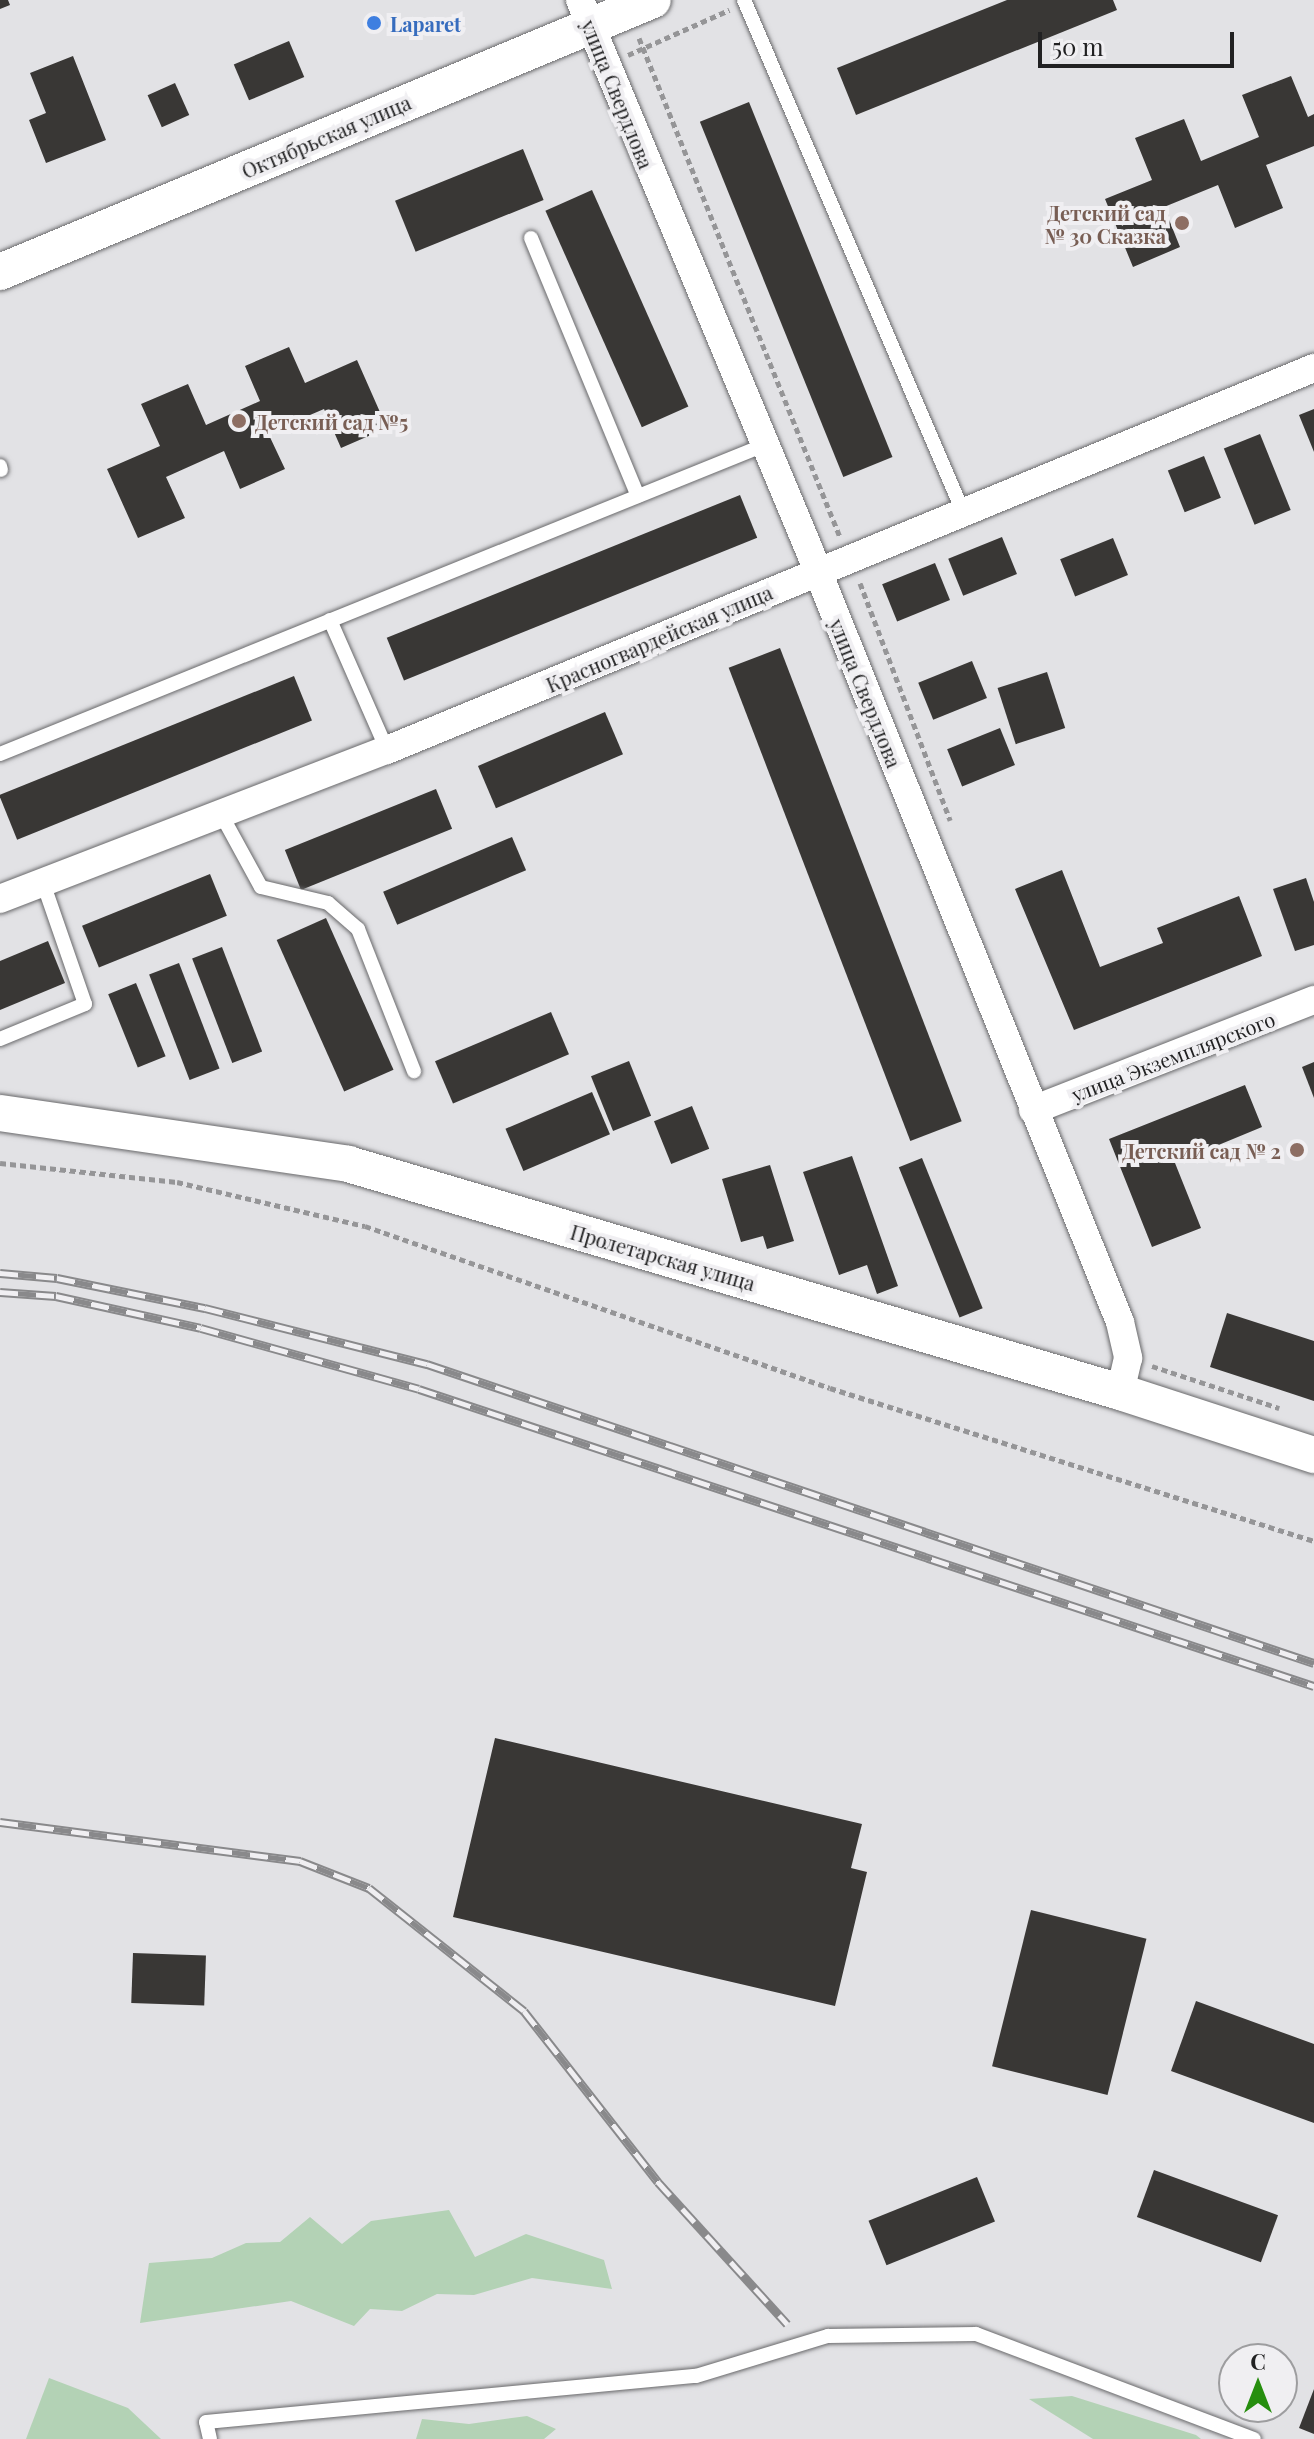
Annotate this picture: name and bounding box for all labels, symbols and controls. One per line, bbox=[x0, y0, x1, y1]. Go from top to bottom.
place label: Laparet bbox=[390, 11, 461, 35]
marker: Laparet bbox=[365, 14, 383, 32]
street label: улица Свердлова bbox=[577, 16, 659, 172]
scale bar bbox=[1042, 16, 1238, 66]
text: 50 m bbox=[1052, 30, 1104, 62]
street label: Октябрьская улица bbox=[238, 89, 414, 183]
place label: Детский сад № 30 Сказка bbox=[1044, 200, 1166, 247]
marker: Детский сад № 30 Сказка bbox=[1173, 214, 1191, 232]
place label: Детский сад №5 bbox=[255, 409, 408, 433]
marker: Детский сад №5 bbox=[230, 412, 248, 430]
street label: Красногвардейская улица bbox=[542, 579, 776, 697]
street label: улица Свердлова bbox=[825, 615, 907, 771]
street label: улица Экземплярского bbox=[1068, 1006, 1278, 1106]
place label: Детский сад № 2 bbox=[1122, 1138, 1281, 1162]
marker: Детский сад № 2 bbox=[1288, 1141, 1306, 1159]
street label: Пролетарская улица bbox=[568, 1219, 758, 1295]
north arrow bbox=[1218, 2343, 1298, 2423]
text: С bbox=[1250, 2346, 1266, 2376]

